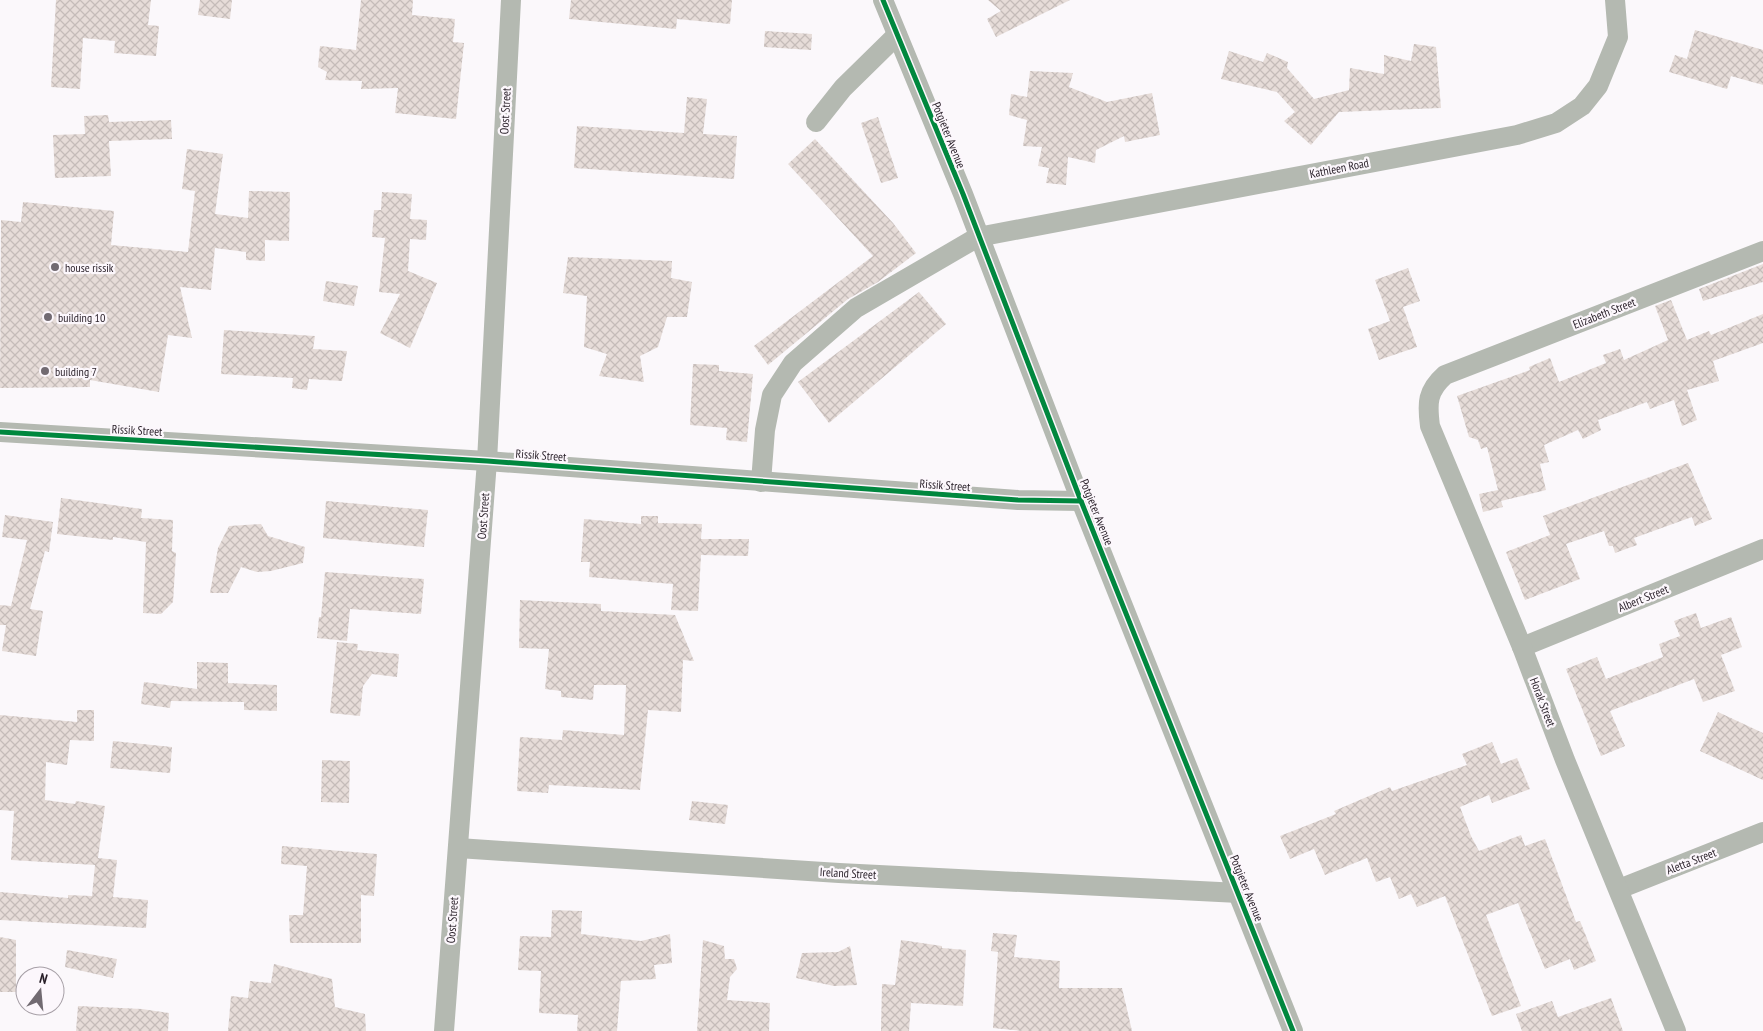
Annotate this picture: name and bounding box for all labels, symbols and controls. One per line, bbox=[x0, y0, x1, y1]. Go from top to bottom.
street label: Oost Street bbox=[496, 87, 514, 135]
street label: Potgieter Avenue bbox=[929, 100, 969, 170]
street label: Kathleen Road bbox=[1308, 155, 1370, 181]
place label: house rissik bbox=[65, 260, 114, 275]
marker: house rissik bbox=[49, 261, 61, 273]
street label: Elizabeth Street bbox=[1571, 294, 1638, 332]
place label: building 10 bbox=[58, 310, 105, 325]
marker: building 10 bbox=[42, 311, 54, 323]
place label: building 7 bbox=[55, 364, 97, 379]
marker: building 7 bbox=[39, 365, 51, 377]
street label: Rissik Street bbox=[111, 421, 163, 439]
street label: Rissik Street bbox=[515, 446, 568, 464]
street label: Rissik Street bbox=[919, 476, 972, 494]
street label: Potgieter Avenue bbox=[1077, 477, 1117, 547]
street label: Oost Street bbox=[474, 492, 492, 540]
street label: Albert Street bbox=[1616, 581, 1671, 615]
street label: Horak Street bbox=[1527, 675, 1559, 729]
street label: Aletta Street bbox=[1664, 844, 1719, 877]
street label: Potgieter Avenue bbox=[1227, 853, 1267, 923]
street label: Ireland Street bbox=[819, 864, 877, 882]
street label: Oost Street bbox=[443, 896, 461, 944]
north arrow bbox=[15, 966, 65, 1016]
text: N bbox=[37, 969, 50, 988]

